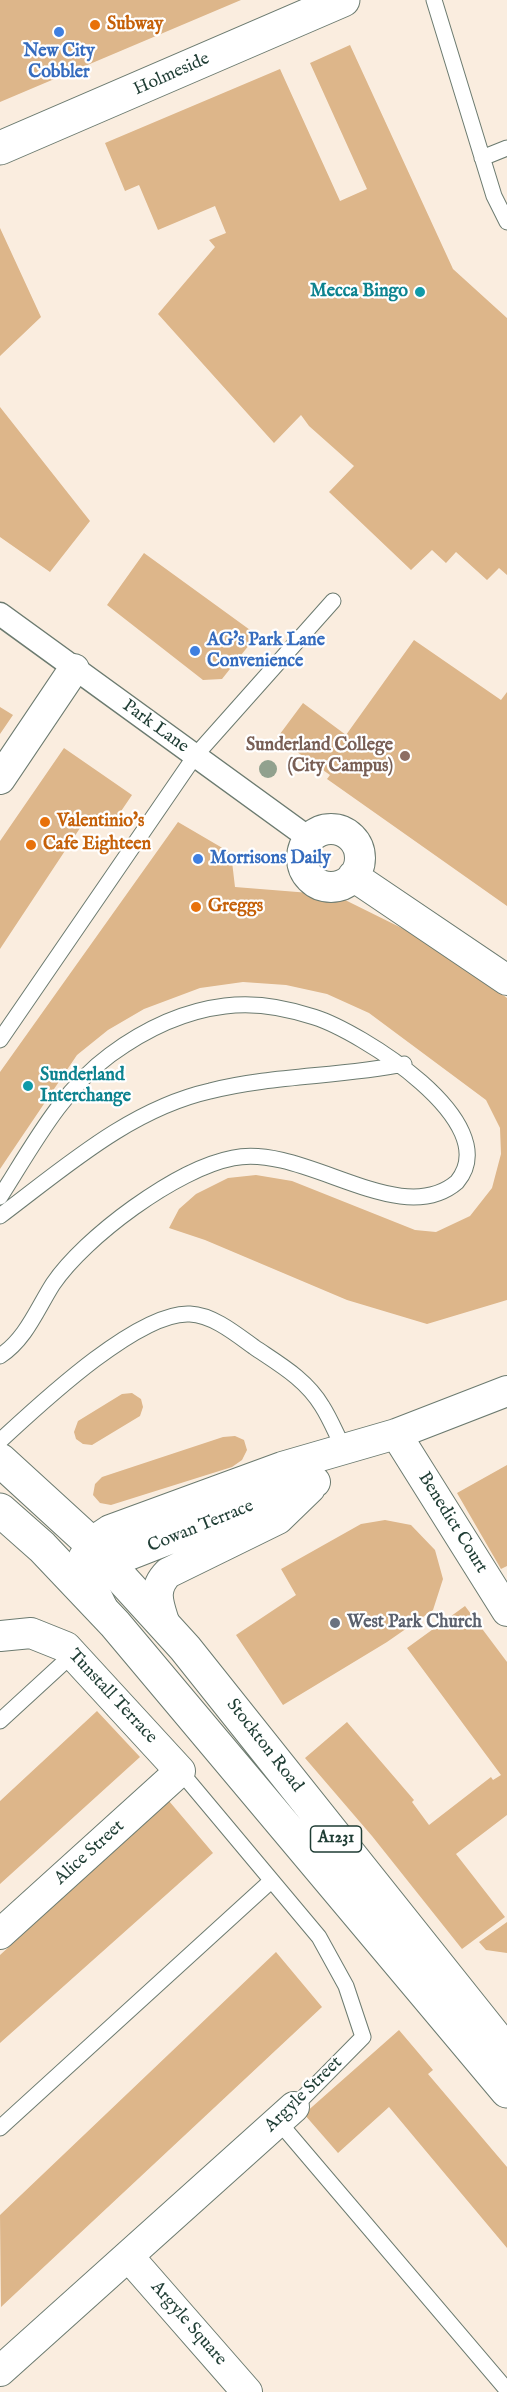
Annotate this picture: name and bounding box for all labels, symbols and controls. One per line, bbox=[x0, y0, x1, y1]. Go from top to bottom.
place label: Subway bbox=[107, 14, 163, 36]
marker: Subway bbox=[88, 18, 102, 32]
marker: New City Cobbler bbox=[52, 25, 66, 39]
place label: New City Cobbler bbox=[23, 41, 95, 84]
street label: Holmeside bbox=[131, 49, 213, 101]
place label: Mecca Bingo bbox=[310, 281, 408, 303]
marker: Mecca Bingo bbox=[413, 285, 427, 299]
place label: AG's Park Lane Convenience bbox=[207, 630, 325, 672]
marker: AG's Park Lane Convenience bbox=[188, 644, 202, 658]
street label: Park Lane bbox=[118, 696, 192, 758]
place label: Sunderland College (City Campus) bbox=[246, 735, 393, 777]
marker: Sunderland College (City Campus) bbox=[398, 749, 412, 763]
place label: Valentinio's bbox=[57, 811, 144, 833]
marker: Valentinio's bbox=[38, 815, 52, 829]
place label: Cafe Eighteen bbox=[43, 834, 151, 856]
marker: Cafe Eighteen bbox=[24, 838, 38, 852]
place label: Morrisons Daily bbox=[210, 848, 331, 870]
marker: Morrisons Daily bbox=[191, 852, 205, 866]
place label: Greggs bbox=[208, 896, 263, 918]
marker: Greggs bbox=[189, 900, 203, 914]
place label: Sunderland Interchange bbox=[40, 1065, 131, 1108]
marker: Sunderland Interchange bbox=[21, 1079, 35, 1093]
street label: Benedict Court bbox=[412, 1469, 492, 1577]
street label: Cowan Terrace bbox=[145, 1496, 257, 1558]
place label: West Park Church bbox=[347, 1612, 482, 1634]
marker: West Park Church bbox=[328, 1616, 342, 1630]
street label: Tunstall Terrace bbox=[63, 1645, 161, 1749]
street label: Stockton Road bbox=[221, 1695, 307, 1797]
street label: Alice Street bbox=[51, 1816, 129, 1890]
road number: A1231 bbox=[310, 1826, 362, 1852]
street label: Argyle Street bbox=[261, 2053, 347, 2137]
street label: Argyle Square bbox=[145, 2277, 231, 2371]

